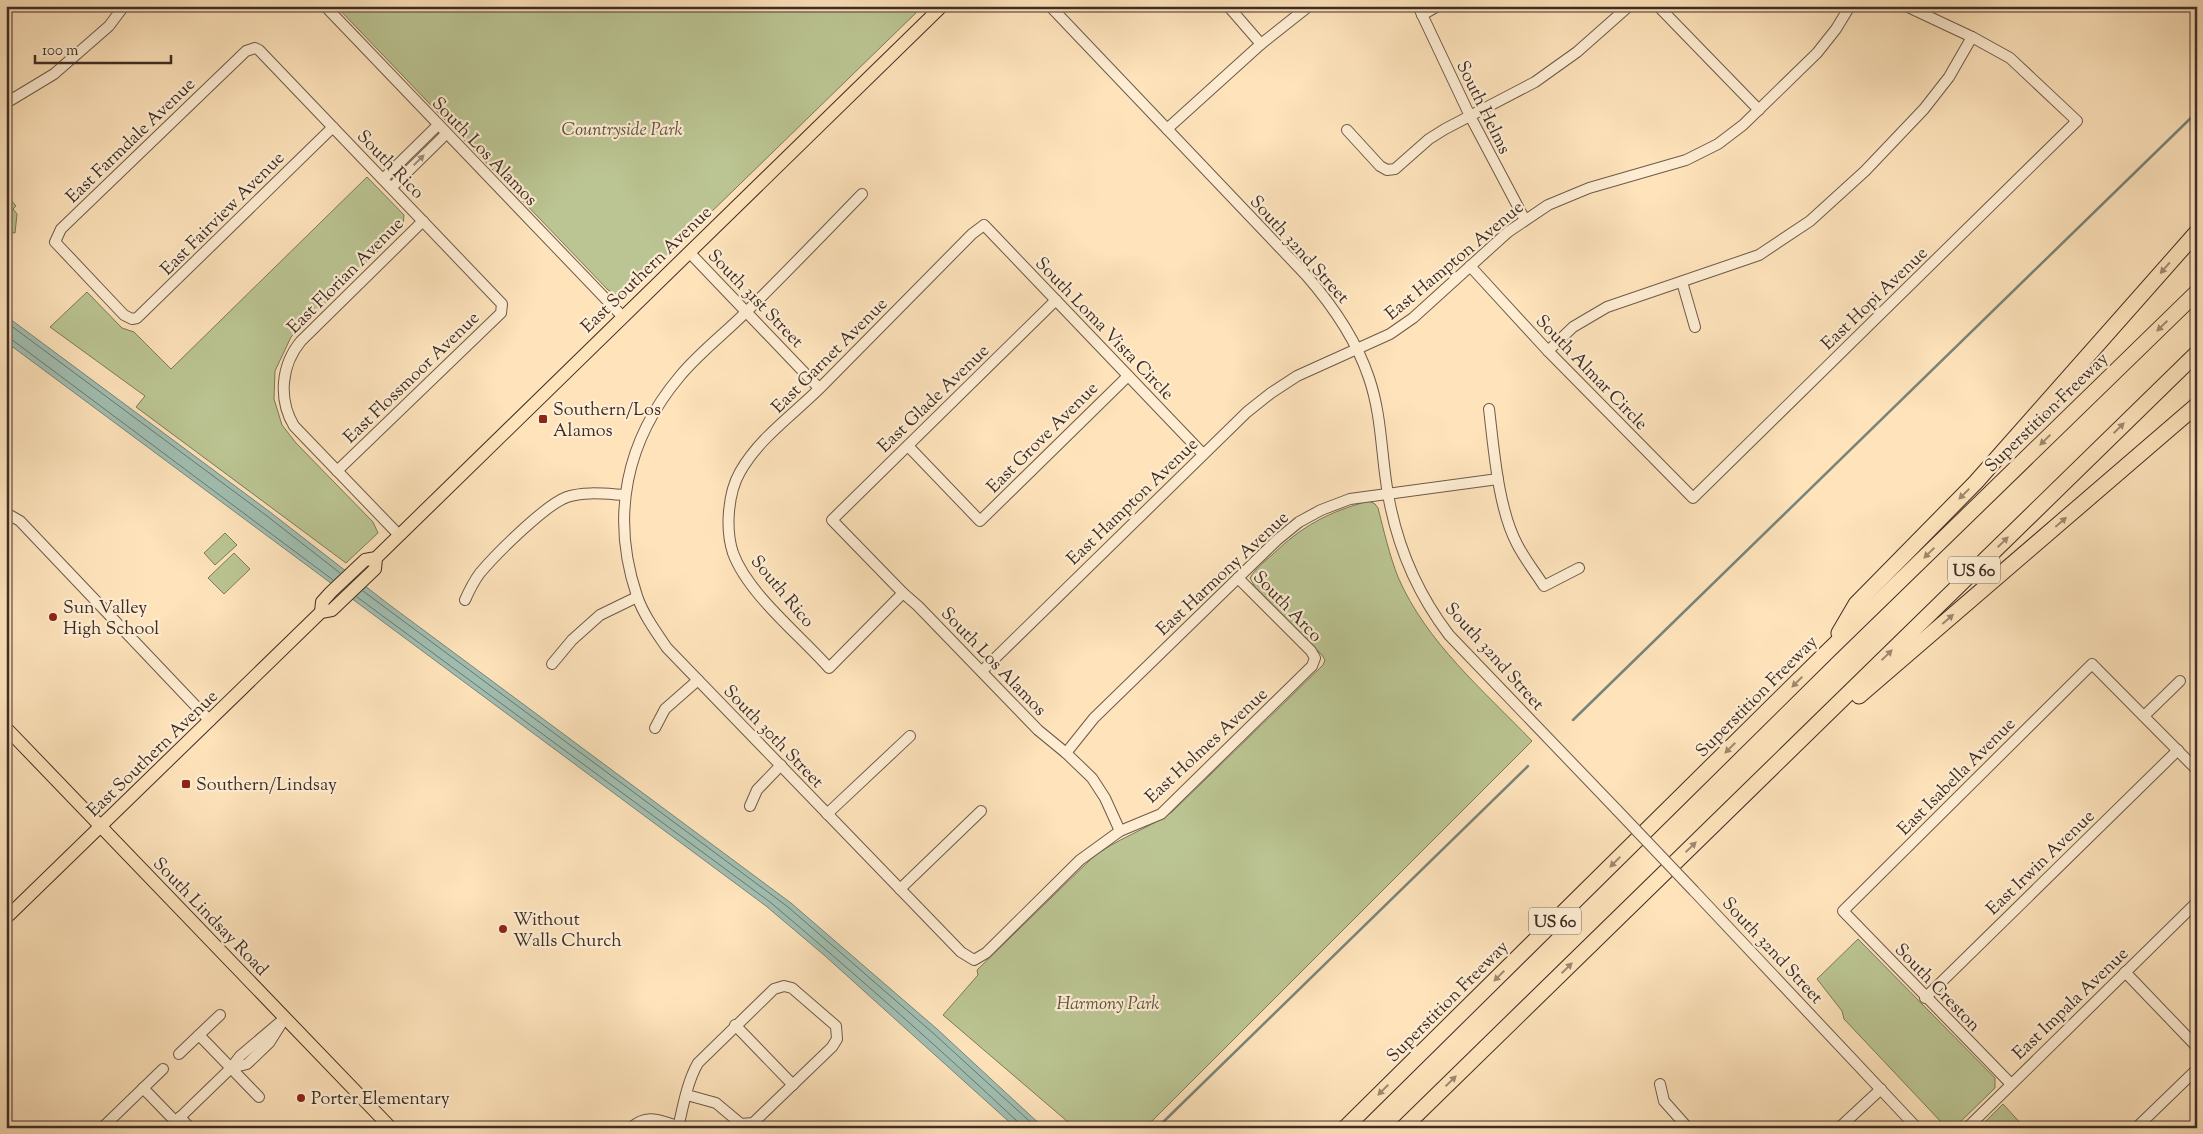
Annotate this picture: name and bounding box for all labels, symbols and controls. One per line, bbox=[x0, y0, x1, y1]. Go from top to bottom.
scale bar bbox=[35, 32, 171, 64]
text: 100 m bbox=[42, 41, 79, 62]
street label: South Helms bbox=[1448, 57, 1516, 159]
street label: East Farmdale Avenue bbox=[61, 73, 202, 210]
street label: South Los Alamos bbox=[425, 92, 542, 213]
park label: Countryside Park bbox=[561, 118, 683, 144]
street label: South Rico bbox=[350, 125, 429, 206]
street label: East Fairview Avenue bbox=[156, 147, 291, 282]
one-way arrow bbox=[413, 155, 425, 167]
street label: South 32nd Street bbox=[1243, 190, 1354, 310]
street label: East Hampton Avenue bbox=[1380, 196, 1530, 327]
street label: East Southern Avenue bbox=[576, 201, 719, 340]
street label: East Florian Avenue bbox=[282, 212, 411, 341]
street label: East Hopi Avenue bbox=[1816, 242, 1934, 357]
street label: South 31st Street bbox=[701, 244, 809, 355]
street label: South Loma Vista Circle bbox=[1028, 252, 1179, 407]
one-way arrow bbox=[2159, 262, 2170, 275]
street label: East Garnet Avenue bbox=[767, 293, 894, 420]
street label: East Flossmoor Avenue bbox=[339, 307, 486, 450]
street label: South Almar Circle bbox=[1528, 310, 1653, 437]
one-way arrow bbox=[2156, 320, 2168, 332]
street label: East Glade Avenue bbox=[873, 339, 996, 460]
street label: Superstition Freeway bbox=[1980, 347, 2115, 480]
street label: East Grove Avenue bbox=[982, 377, 1105, 500]
place label: Southern/Los Alamos bbox=[553, 398, 661, 445]
marker: Southern/Los Alamos bbox=[537, 413, 549, 425]
one-way arrow bbox=[2113, 422, 2125, 434]
street label: East Hampton Avenue bbox=[1062, 433, 1205, 572]
one-way arrow bbox=[2040, 434, 2052, 446]
one-way arrow bbox=[1958, 488, 1970, 500]
street label: East Harmony Avenue bbox=[1151, 506, 1295, 643]
one-way arrow bbox=[2054, 516, 2066, 528]
one-way arrow bbox=[1997, 536, 2009, 548]
one-way arrow bbox=[1923, 547, 1935, 559]
street label: South Rico bbox=[743, 550, 820, 634]
road number: US 60 bbox=[1948, 556, 2000, 584]
street label: South Arco bbox=[1246, 566, 1327, 649]
place label: Sun Valley High School bbox=[63, 596, 159, 643]
street label: South 32nd Street bbox=[1438, 597, 1549, 717]
street label: South Los Alamos bbox=[934, 602, 1051, 723]
marker: Sun Valley High School bbox=[47, 611, 59, 623]
one-way arrow bbox=[1942, 613, 1954, 625]
street label: Superstition Freeway bbox=[1690, 630, 1824, 764]
one-way arrow bbox=[1881, 650, 1893, 662]
one-way arrow bbox=[1791, 676, 1803, 688]
street label: South 30th Street bbox=[716, 680, 829, 795]
street label: East Holmes Avenue bbox=[1140, 683, 1275, 810]
street label: East Southern Avenue bbox=[82, 685, 225, 824]
street label: East Isabella Avenue bbox=[1892, 712, 2022, 842]
one-way arrow bbox=[1725, 742, 1737, 754]
place label: Southern/Lindsay bbox=[196, 773, 337, 799]
marker: Southern/Lindsay bbox=[180, 778, 192, 790]
street label: East Irwin Avenue bbox=[1981, 805, 2102, 922]
one-way arrow bbox=[1685, 841, 1697, 853]
street label: South Lindsay Road bbox=[146, 852, 273, 983]
one-way arrow bbox=[1609, 856, 1621, 868]
street label: South 32nd Street bbox=[1715, 892, 1828, 1011]
place label: Without Walls Church bbox=[513, 908, 622, 955]
road number: US 60 bbox=[1529, 908, 1581, 934]
marker: Without Walls Church bbox=[497, 923, 509, 935]
street label: Superstition Freeway bbox=[1381, 935, 1515, 1069]
street label: South Creston bbox=[1887, 938, 1986, 1039]
street label: East Impala Avenue bbox=[2008, 942, 2135, 1067]
one-way arrow bbox=[1561, 962, 1573, 974]
one-way arrow bbox=[1493, 970, 1505, 982]
park label: Harmony Park bbox=[1057, 992, 1159, 1018]
one-way arrow bbox=[1444, 1076, 1456, 1088]
one-way arrow bbox=[1377, 1084, 1389, 1096]
place label: Porter Elementary bbox=[311, 1087, 450, 1113]
marker: Porter Elementary bbox=[295, 1092, 307, 1104]

